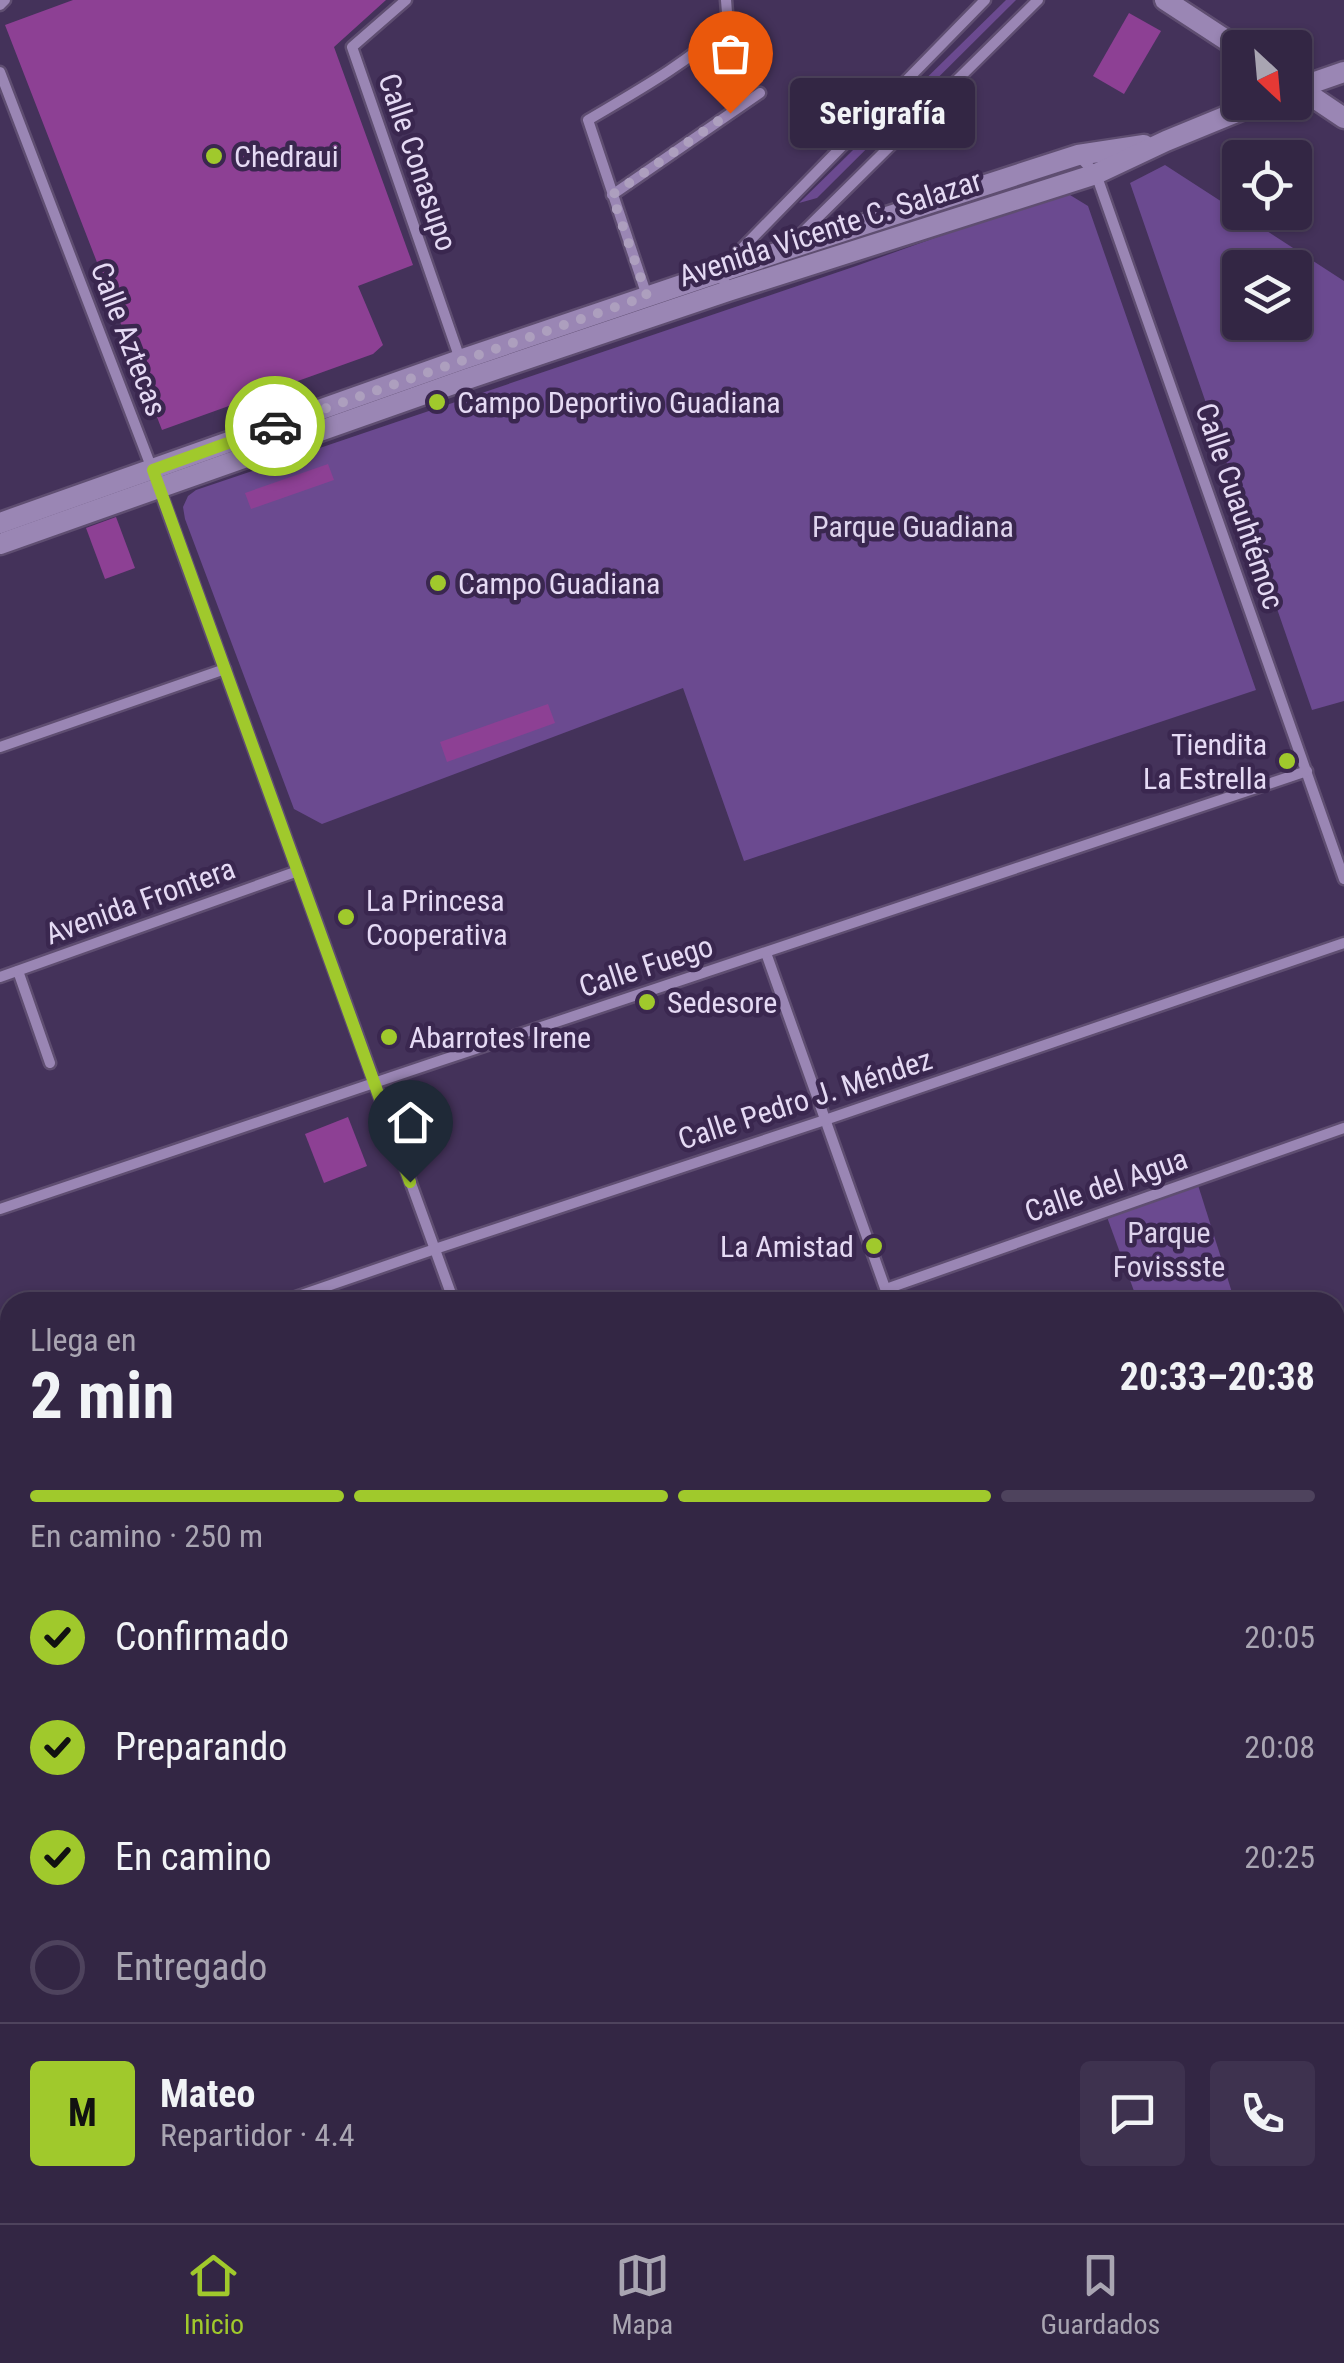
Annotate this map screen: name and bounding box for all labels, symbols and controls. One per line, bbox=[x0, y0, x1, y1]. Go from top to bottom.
pin bbox=[688, 11, 773, 114]
icon: bag bbox=[703, 26, 758, 81]
north arrow bbox=[1222, 30, 1312, 120]
map controls bbox=[1222, 30, 1312, 340]
street label: Calle Conasupo bbox=[371, 69, 465, 255]
callout: Serigrafía bbox=[790, 78, 975, 148]
text: Serigrafía bbox=[819, 94, 946, 132]
place label: Chedraui bbox=[234, 139, 339, 174]
button: locate bbox=[1222, 140, 1312, 230]
marker: Chedraui bbox=[203, 145, 225, 167]
street label: Avenida Vicente C. Salazar bbox=[674, 162, 986, 294]
button: layers bbox=[1222, 250, 1312, 340]
street label: Calle Aztecas bbox=[84, 257, 174, 421]
courier bbox=[225, 376, 325, 476]
place label: Campo Deportivo Guadiana bbox=[457, 385, 781, 420]
marker: Campo Deportivo Guadiana bbox=[426, 391, 448, 413]
street label: Calle Cuauhtémoc bbox=[1188, 398, 1292, 614]
icon: car bbox=[248, 399, 303, 454]
park label: Parque Guadiana bbox=[812, 509, 1014, 544]
place label: Campo Guadiana bbox=[458, 566, 660, 601]
marker: Campo Guadiana bbox=[427, 572, 449, 594]
place label: Tiendita La Estrella bbox=[1143, 727, 1267, 796]
marker: Tiendita La Estrella bbox=[1276, 750, 1298, 772]
street label: Avenida Frontera bbox=[40, 850, 240, 952]
place label: La Princesa Cooperativa bbox=[366, 883, 508, 952]
marker: La Princesa Cooperativa bbox=[335, 906, 357, 928]
street label: Calle Fuego bbox=[575, 928, 717, 1004]
place label: Sedesore bbox=[667, 985, 777, 1020]
marker: Sedesore bbox=[636, 991, 658, 1013]
place label: Abarrotes Irene bbox=[409, 1020, 591, 1055]
marker: Abarrotes Irene bbox=[378, 1026, 400, 1048]
street label: Calle Pedro J. Méndez bbox=[674, 1041, 936, 1157]
pin bbox=[368, 1080, 453, 1183]
icon: home bbox=[383, 1095, 438, 1150]
street label: Calle del Agua bbox=[1020, 1141, 1192, 1229]
park label: Parque Fovissste bbox=[1113, 1215, 1225, 1284]
place label: La Amistad bbox=[720, 1229, 854, 1264]
marker: La Amistad bbox=[863, 1235, 885, 1257]
text: Llega en bbox=[30, 1321, 137, 1359]
text: 20:33–20:38 bbox=[1120, 1355, 1315, 1399]
text: 2 min bbox=[30, 1358, 174, 1434]
text: En camino · 250 m bbox=[30, 1517, 263, 1555]
icon: check bbox=[30, 1610, 85, 1665]
text: Confirmado bbox=[115, 1615, 289, 1659]
text: 20:05 bbox=[1244, 1618, 1315, 1656]
icon: check bbox=[30, 1720, 85, 1775]
text: Preparando bbox=[115, 1725, 287, 1769]
text: 20:08 bbox=[1244, 1728, 1315, 1766]
icon: check bbox=[30, 1830, 85, 1885]
text: En camino bbox=[115, 1835, 272, 1879]
text: 20:25 bbox=[1244, 1838, 1315, 1876]
text: Entregado bbox=[115, 1945, 267, 1989]
button: chat bbox=[1080, 2061, 1185, 2166]
button: phone bbox=[1210, 2061, 1315, 2166]
text: Mateo bbox=[160, 2072, 255, 2116]
text: M bbox=[68, 2091, 97, 2135]
text: Repartidor · 4.4 bbox=[160, 2116, 355, 2154]
tab: Inicio bbox=[184, 2248, 244, 2341]
tab: Mapa bbox=[611, 2248, 673, 2341]
tab: Guardados bbox=[1041, 2248, 1160, 2341]

